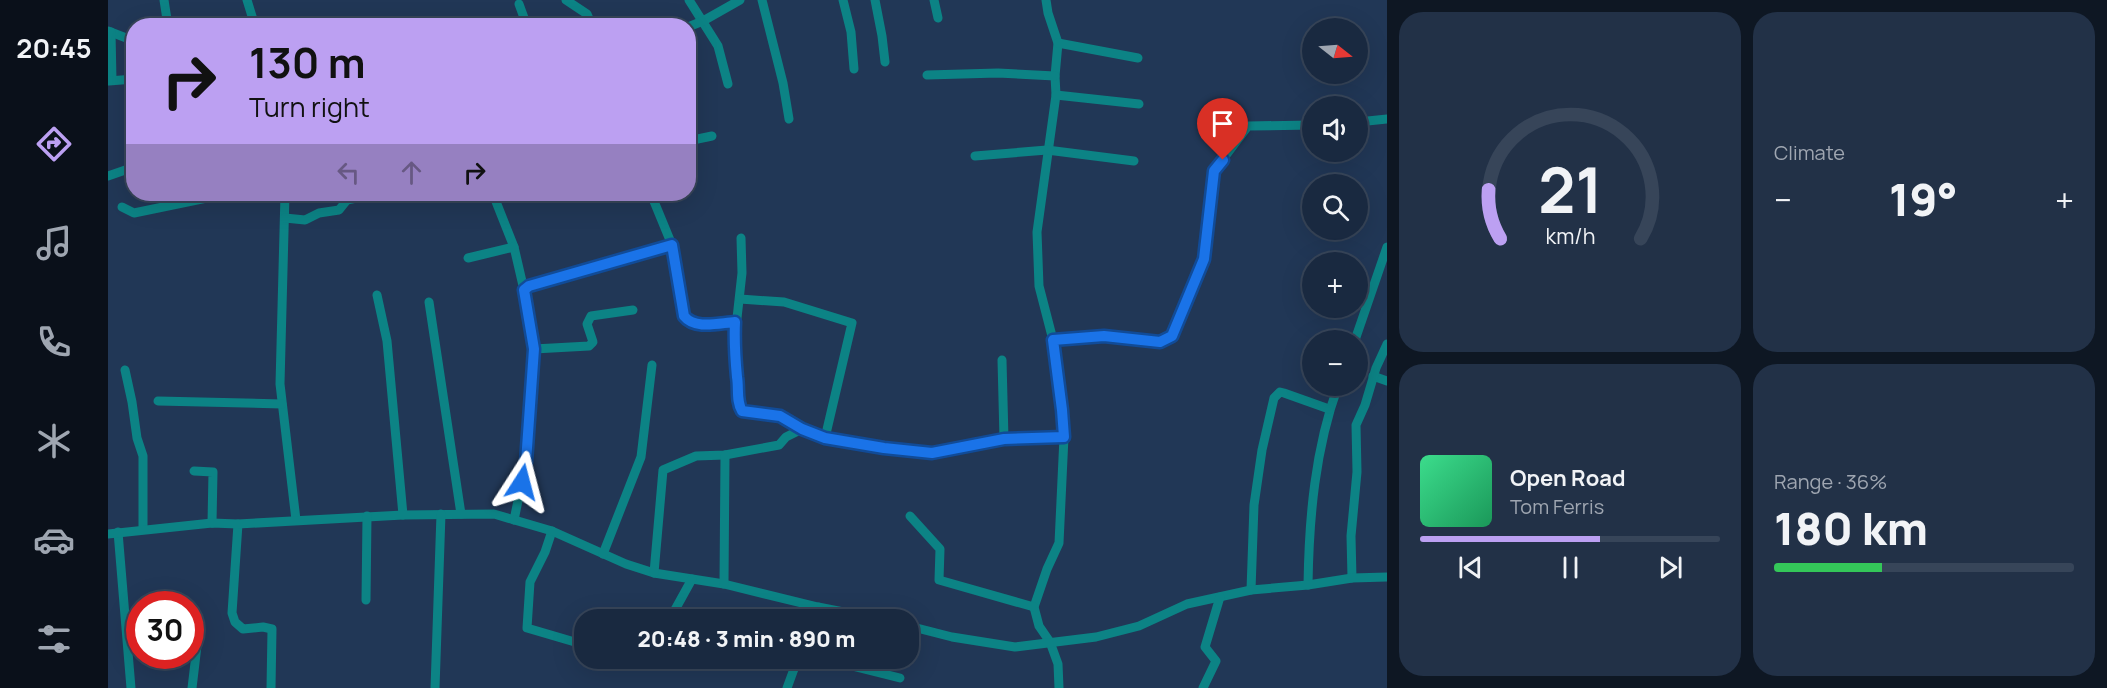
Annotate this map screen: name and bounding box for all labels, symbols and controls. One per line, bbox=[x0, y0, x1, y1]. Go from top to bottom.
north arrow bbox=[1302, 18, 1368, 84]
map controls bbox=[1302, 18, 1368, 396]
text: 20:45 bbox=[16, 29, 92, 66]
text: 130 m bbox=[249, 33, 366, 91]
icon: right bbox=[150, 42, 228, 120]
text: Turn right bbox=[249, 88, 370, 125]
button: sound bbox=[1302, 96, 1368, 162]
pin bbox=[1197, 98, 1248, 160]
icon: arrive bbox=[1206, 107, 1239, 140]
icon: directions bbox=[33, 123, 75, 165]
text: Climate bbox=[1774, 139, 1845, 166]
text: 21 bbox=[1538, 146, 1602, 232]
icon: left bbox=[332, 156, 365, 189]
icon: ahead bbox=[395, 156, 428, 189]
icon: right bbox=[458, 156, 491, 189]
text: 19° bbox=[1889, 168, 1958, 230]
button: search bbox=[1302, 174, 1368, 240]
text: − bbox=[1774, 177, 1792, 222]
text: + bbox=[2055, 177, 2074, 222]
text: km/h bbox=[1545, 221, 1595, 250]
icon: music bbox=[33, 222, 75, 264]
button: + bbox=[1302, 252, 1368, 318]
icon: phone bbox=[33, 321, 75, 363]
button: − bbox=[1302, 330, 1368, 396]
icon: climate bbox=[33, 420, 75, 462]
position arrow bbox=[490, 450, 554, 514]
text: Open Road bbox=[1510, 463, 1625, 493]
text: Range · 36% bbox=[1774, 468, 1887, 495]
text: Tom Ferris bbox=[1510, 493, 1604, 520]
text: 180 km bbox=[1774, 497, 1928, 559]
icon: car bbox=[33, 519, 75, 561]
icon: previous bbox=[1454, 551, 1487, 584]
icon: pause bbox=[1554, 551, 1587, 584]
icon: next bbox=[1654, 551, 1687, 584]
speed limit sign: 30 bbox=[126, 591, 204, 669]
icon: filters bbox=[33, 618, 75, 660]
text: 20:48 · 3 min · 890 m bbox=[638, 624, 855, 654]

